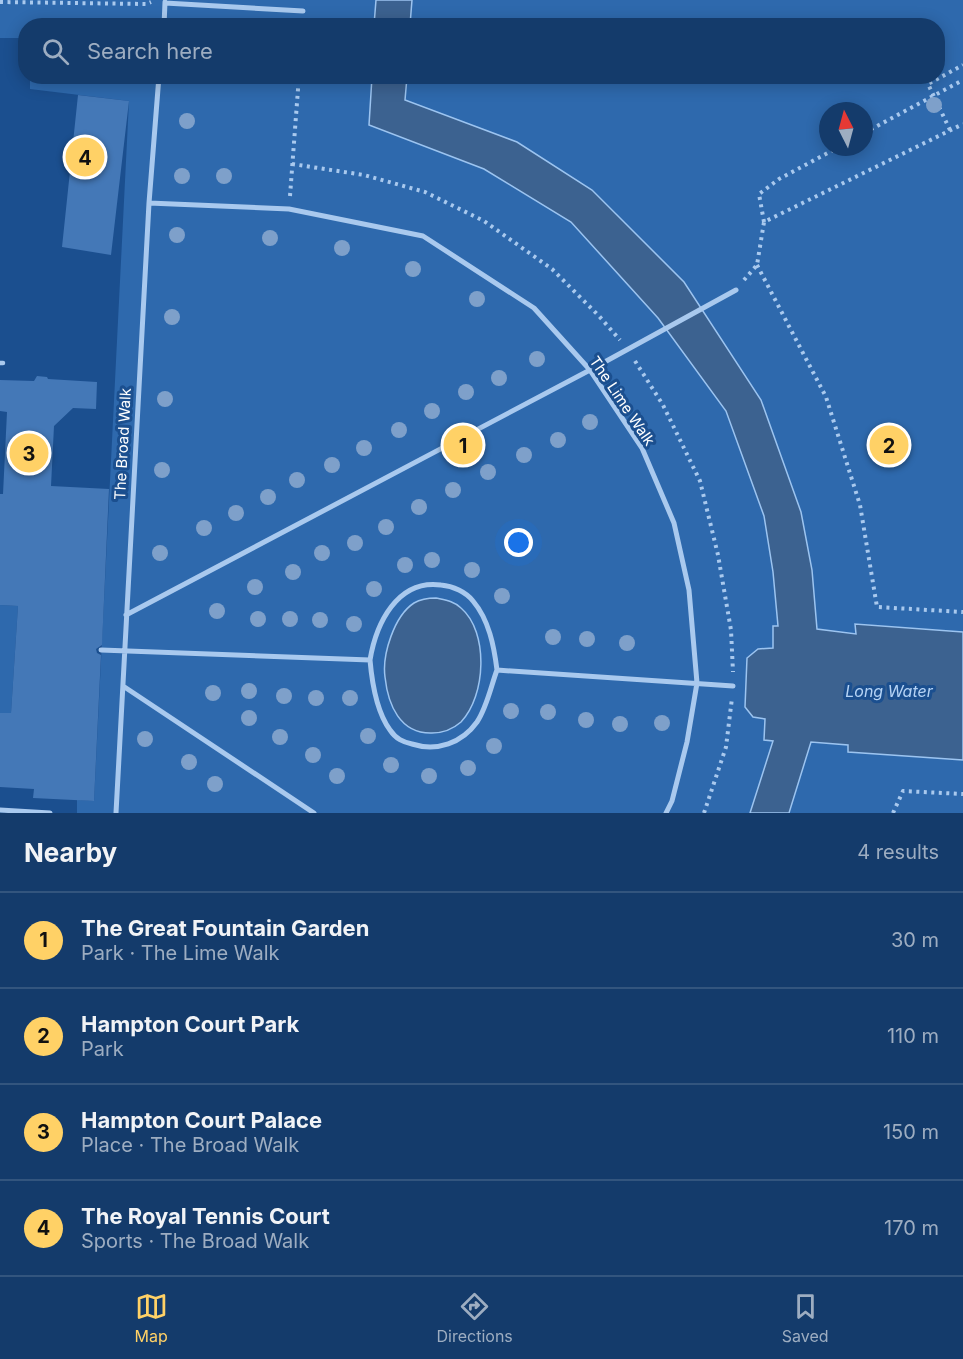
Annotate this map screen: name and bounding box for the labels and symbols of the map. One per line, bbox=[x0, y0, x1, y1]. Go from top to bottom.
north arrow bbox=[819, 102, 873, 156]
pin: 4 bbox=[66, 134, 104, 180]
street label: The Lime Walk bbox=[585, 352, 660, 450]
street label: The Broad Walk bbox=[110, 387, 135, 500]
pin: 1 bbox=[444, 422, 482, 468]
pin: 2 bbox=[870, 422, 908, 468]
pin: 3 bbox=[9, 430, 48, 476]
your location bbox=[504, 528, 533, 557]
water label: Long Water bbox=[845, 681, 934, 701]

